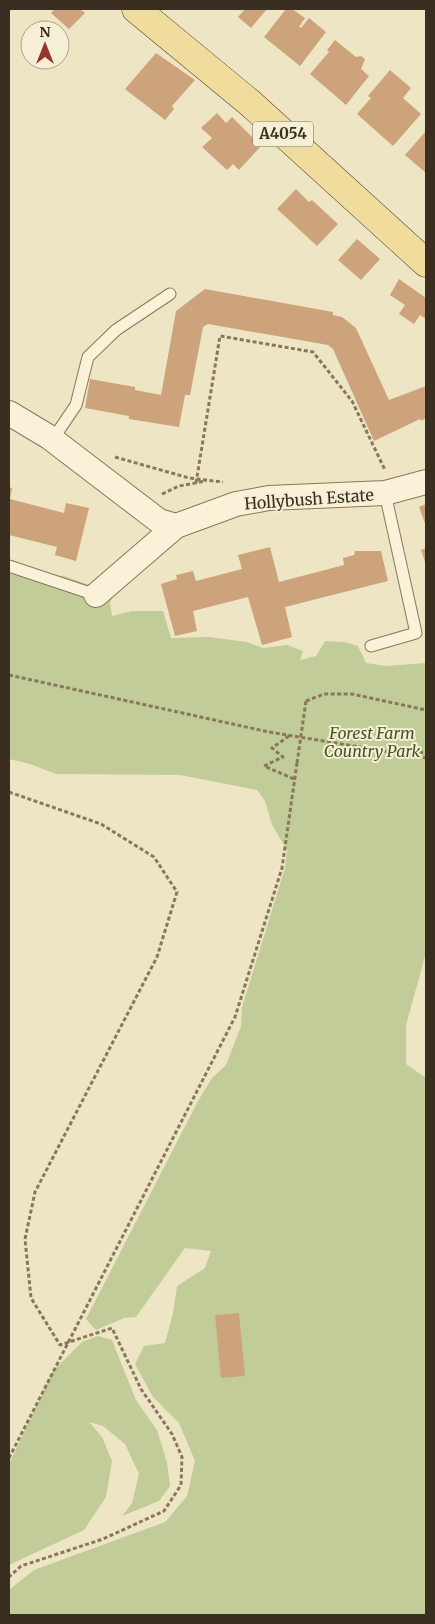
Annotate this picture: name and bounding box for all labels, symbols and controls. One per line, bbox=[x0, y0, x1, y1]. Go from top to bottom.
north arrow bbox=[20, 20, 70, 70]
text: N bbox=[39, 23, 51, 41]
road number: A4054 bbox=[253, 122, 313, 146]
street label: Hollybush Estate bbox=[244, 485, 374, 513]
park label: Forest Farm Country Park bbox=[324, 723, 421, 761]

